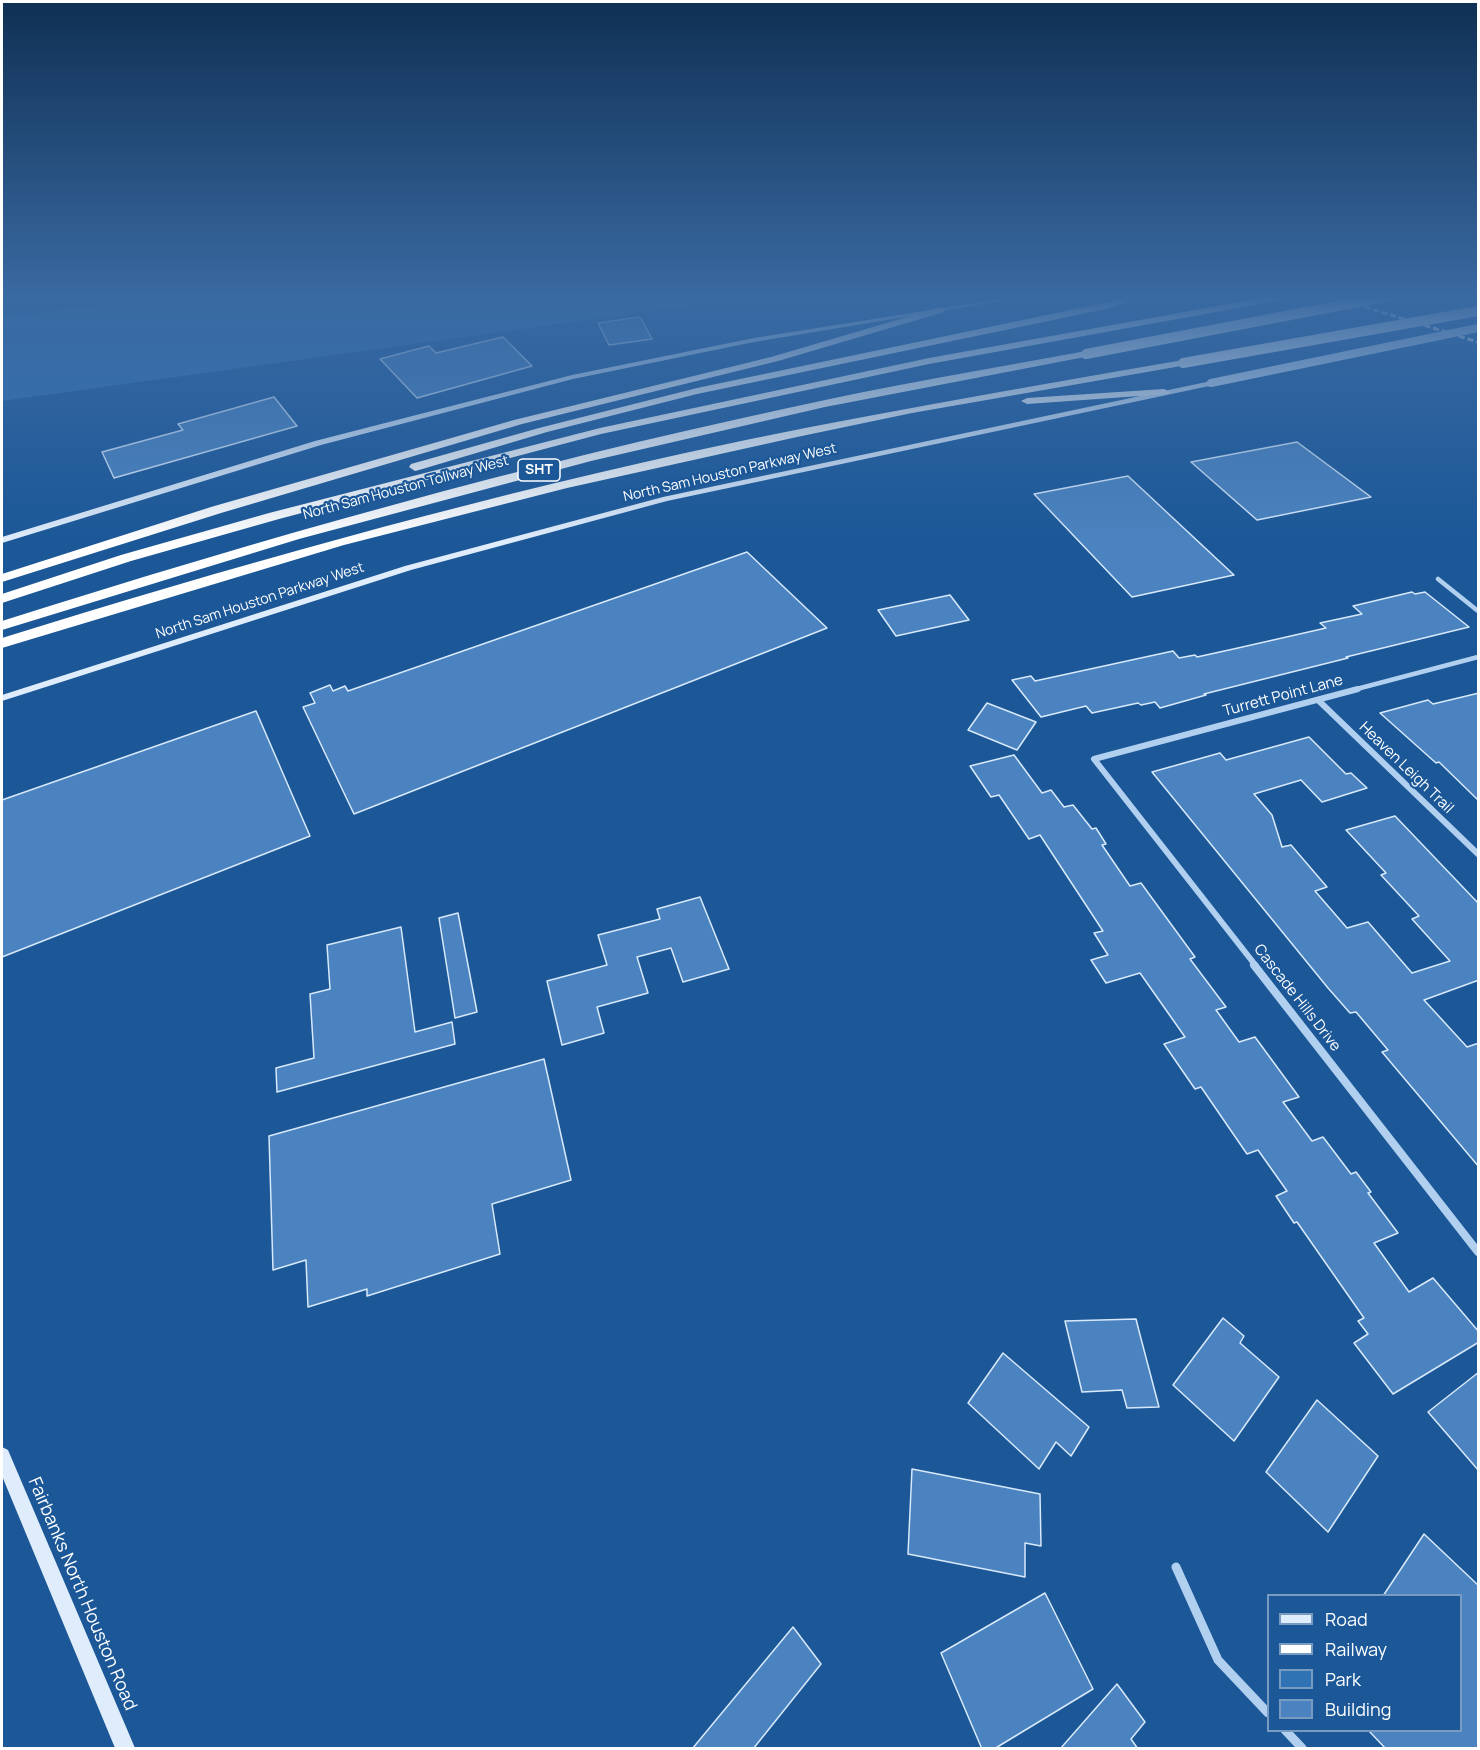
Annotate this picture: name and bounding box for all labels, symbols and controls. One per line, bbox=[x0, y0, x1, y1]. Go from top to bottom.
street label: North Sam Houston Parkway West bbox=[622, 440, 838, 506]
street label: North Sam Houston Tollway West bbox=[301, 452, 511, 524]
road number: SHT bbox=[518, 459, 560, 481]
street label: North Sam Houston Parkway West bbox=[154, 559, 366, 643]
street label: Turrett Point Lane bbox=[1221, 671, 1345, 721]
street label: Heaven Leigh Trail bbox=[1355, 718, 1457, 818]
street label: Cascade Hills Drive bbox=[1250, 941, 1344, 1055]
street label: Fairbanks North Houston Road bbox=[23, 1474, 141, 1714]
legend bbox=[1267, 1594, 1462, 1732]
text: Road bbox=[1325, 1607, 1368, 1631]
text: Railway bbox=[1325, 1637, 1387, 1661]
text: Park bbox=[1325, 1667, 1361, 1691]
text: Building bbox=[1325, 1697, 1391, 1721]

